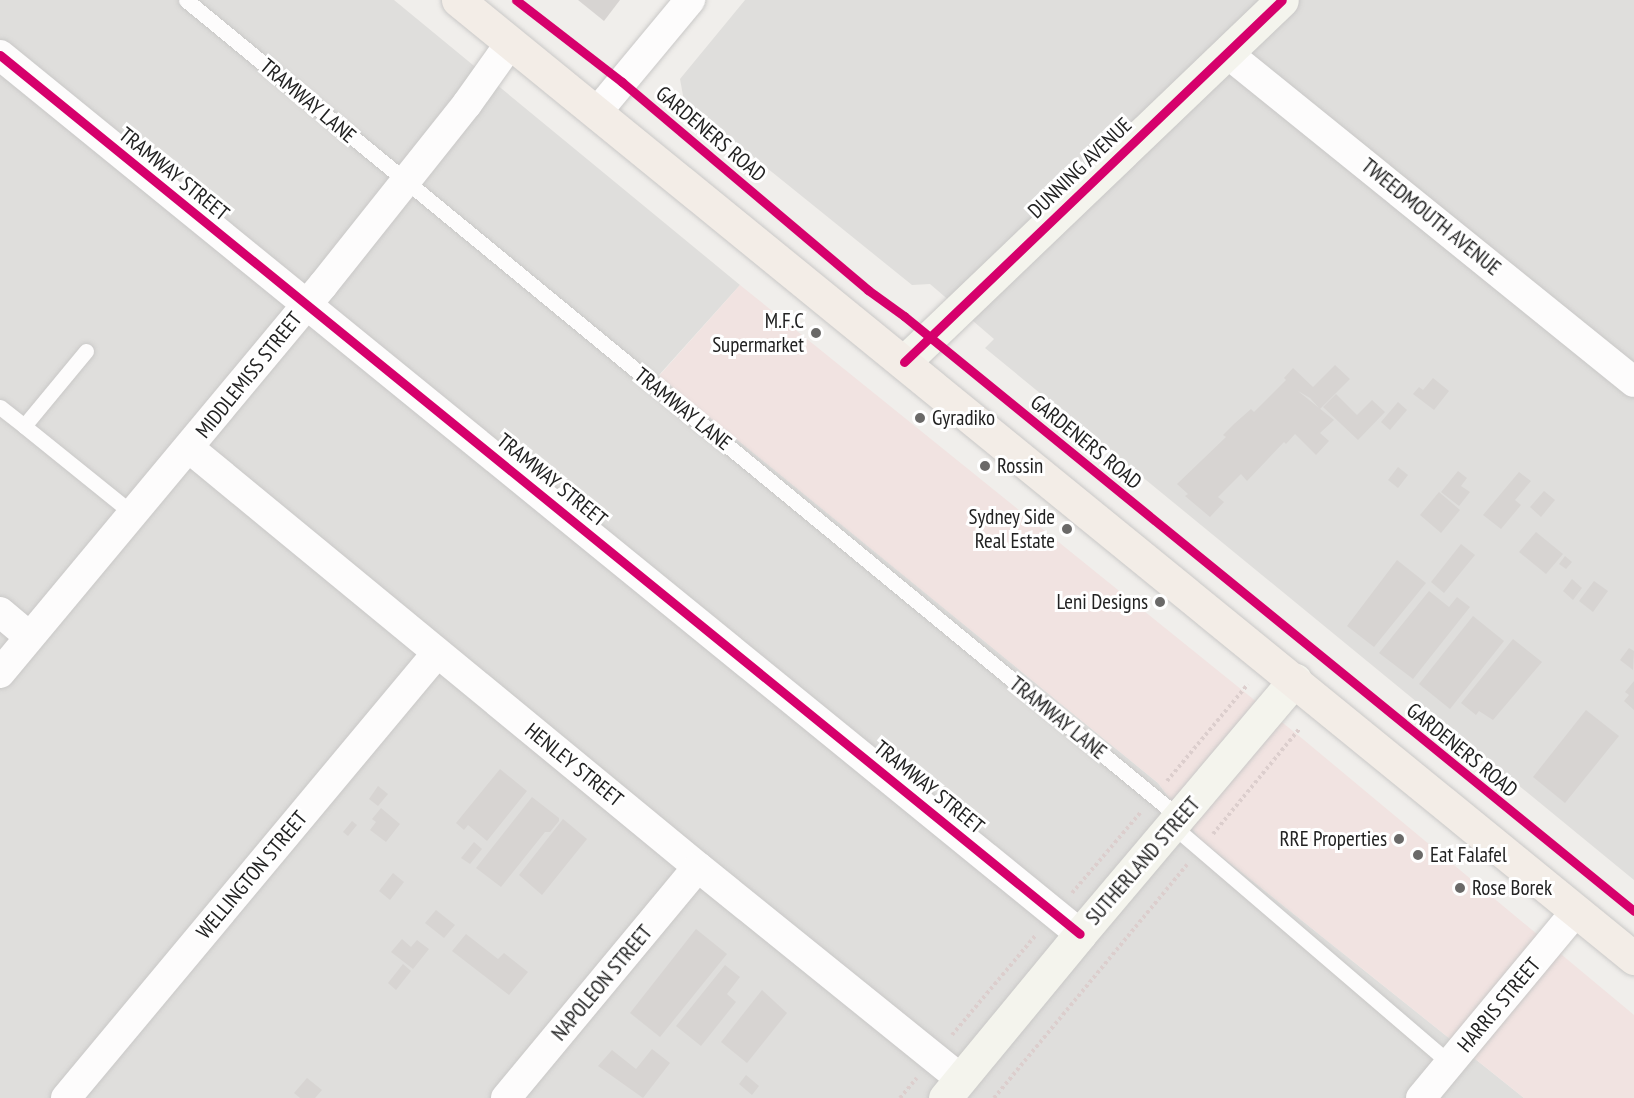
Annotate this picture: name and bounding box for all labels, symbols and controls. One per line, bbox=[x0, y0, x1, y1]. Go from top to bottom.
street label: TRAMWAY LANE bbox=[255, 54, 361, 148]
street label: GARDENERS ROAD bbox=[651, 81, 771, 187]
street label: DUNNING AVENUE bbox=[1023, 112, 1137, 224]
street label: TRAMWAY STREET bbox=[114, 122, 234, 226]
street label: TWEEDMOUTH AVENUE bbox=[1356, 153, 1506, 281]
street label: MIDDLEMISS STREET bbox=[191, 307, 307, 443]
place label: M.F.C Supermarket bbox=[712, 308, 804, 358]
marker: M.F.C Supermarket bbox=[809, 326, 823, 340]
street label: TRAMWAY LANE bbox=[629, 362, 737, 456]
street label: GARDENERS ROAD bbox=[1025, 389, 1147, 495]
place label: Gyradiko bbox=[932, 405, 995, 431]
marker: Gyradiko bbox=[913, 411, 927, 425]
street label: TRAMWAY STREET bbox=[492, 428, 612, 532]
place label: Rossin bbox=[997, 453, 1043, 479]
marker: Rossin bbox=[978, 459, 992, 473]
place label: Sydney Side Real Estate bbox=[968, 504, 1055, 554]
marker: Sydney Side Real Estate bbox=[1060, 522, 1074, 536]
place label: Leni Designs bbox=[1057, 589, 1148, 615]
marker: Leni Designs bbox=[1153, 595, 1167, 609]
street label: TRAMWAY LANE bbox=[1004, 671, 1112, 765]
street label: GARDENERS ROAD bbox=[1401, 697, 1523, 803]
street label: HENLEY STREET bbox=[520, 718, 628, 812]
street label: TRAMWAY STREET bbox=[869, 735, 989, 839]
street label: SUTHERLAND STREET bbox=[1081, 792, 1205, 930]
street label: WELLINGTON STREET bbox=[191, 806, 313, 944]
place label: RRE Properties bbox=[1279, 826, 1387, 852]
marker: RRE Properties bbox=[1392, 832, 1406, 846]
place label: Eat Falafel bbox=[1430, 842, 1507, 868]
marker: Eat Falafel bbox=[1411, 848, 1425, 862]
place label: Rose Borek bbox=[1472, 875, 1552, 901]
marker: Rose Borek bbox=[1453, 881, 1467, 895]
street label: NAPOLEON STREET bbox=[546, 920, 658, 1046]
street label: HARRIS STREET bbox=[1452, 953, 1546, 1057]

